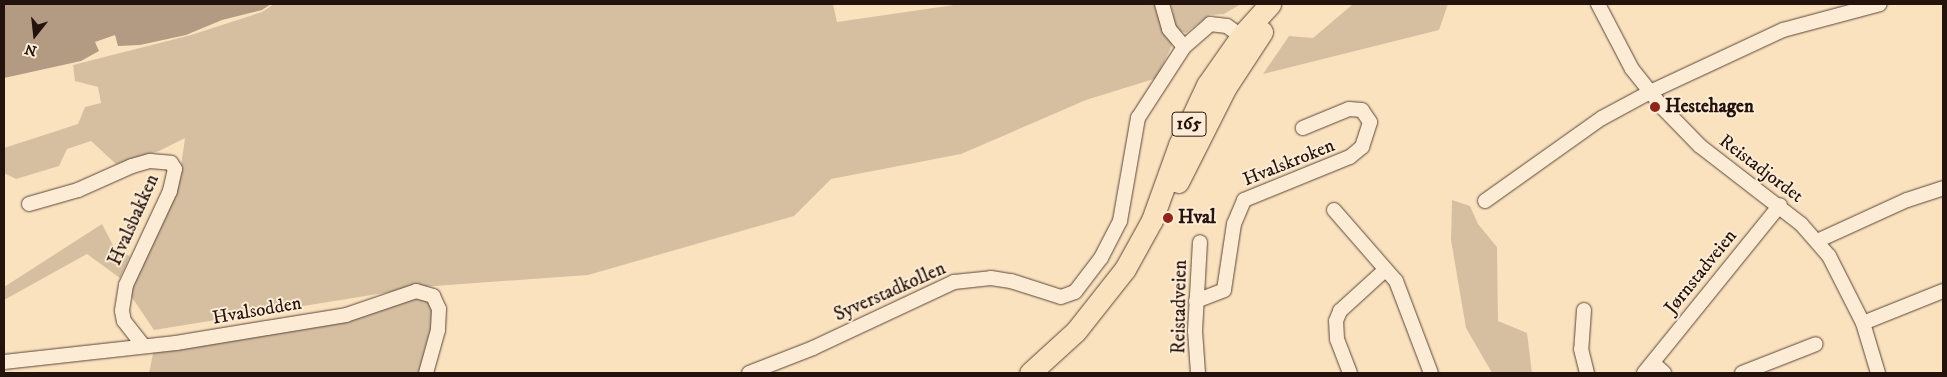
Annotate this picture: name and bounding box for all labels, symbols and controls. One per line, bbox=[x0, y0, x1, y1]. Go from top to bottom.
north arrow bbox=[10, 10, 60, 60]
text: N bbox=[23, 39, 39, 60]
place label: Hestehagen bbox=[1665, 96, 1754, 118]
marker: Hestehagen bbox=[1649, 101, 1661, 113]
road number: 165 bbox=[1172, 108, 1206, 140]
street label: Reistadjordet bbox=[1714, 130, 1808, 208]
street label: Hvalskroken bbox=[1240, 134, 1338, 192]
street label: Hvalsbakken bbox=[104, 171, 164, 269]
place label: Hval bbox=[1178, 207, 1216, 229]
marker: Hval bbox=[1162, 212, 1174, 224]
street label: Jørnstadveien bbox=[1660, 225, 1742, 319]
street label: Syverstadkollen bbox=[831, 257, 949, 327]
street label: Reistadveien bbox=[1168, 260, 1192, 354]
street label: Hvalsodden bbox=[211, 292, 303, 330]

